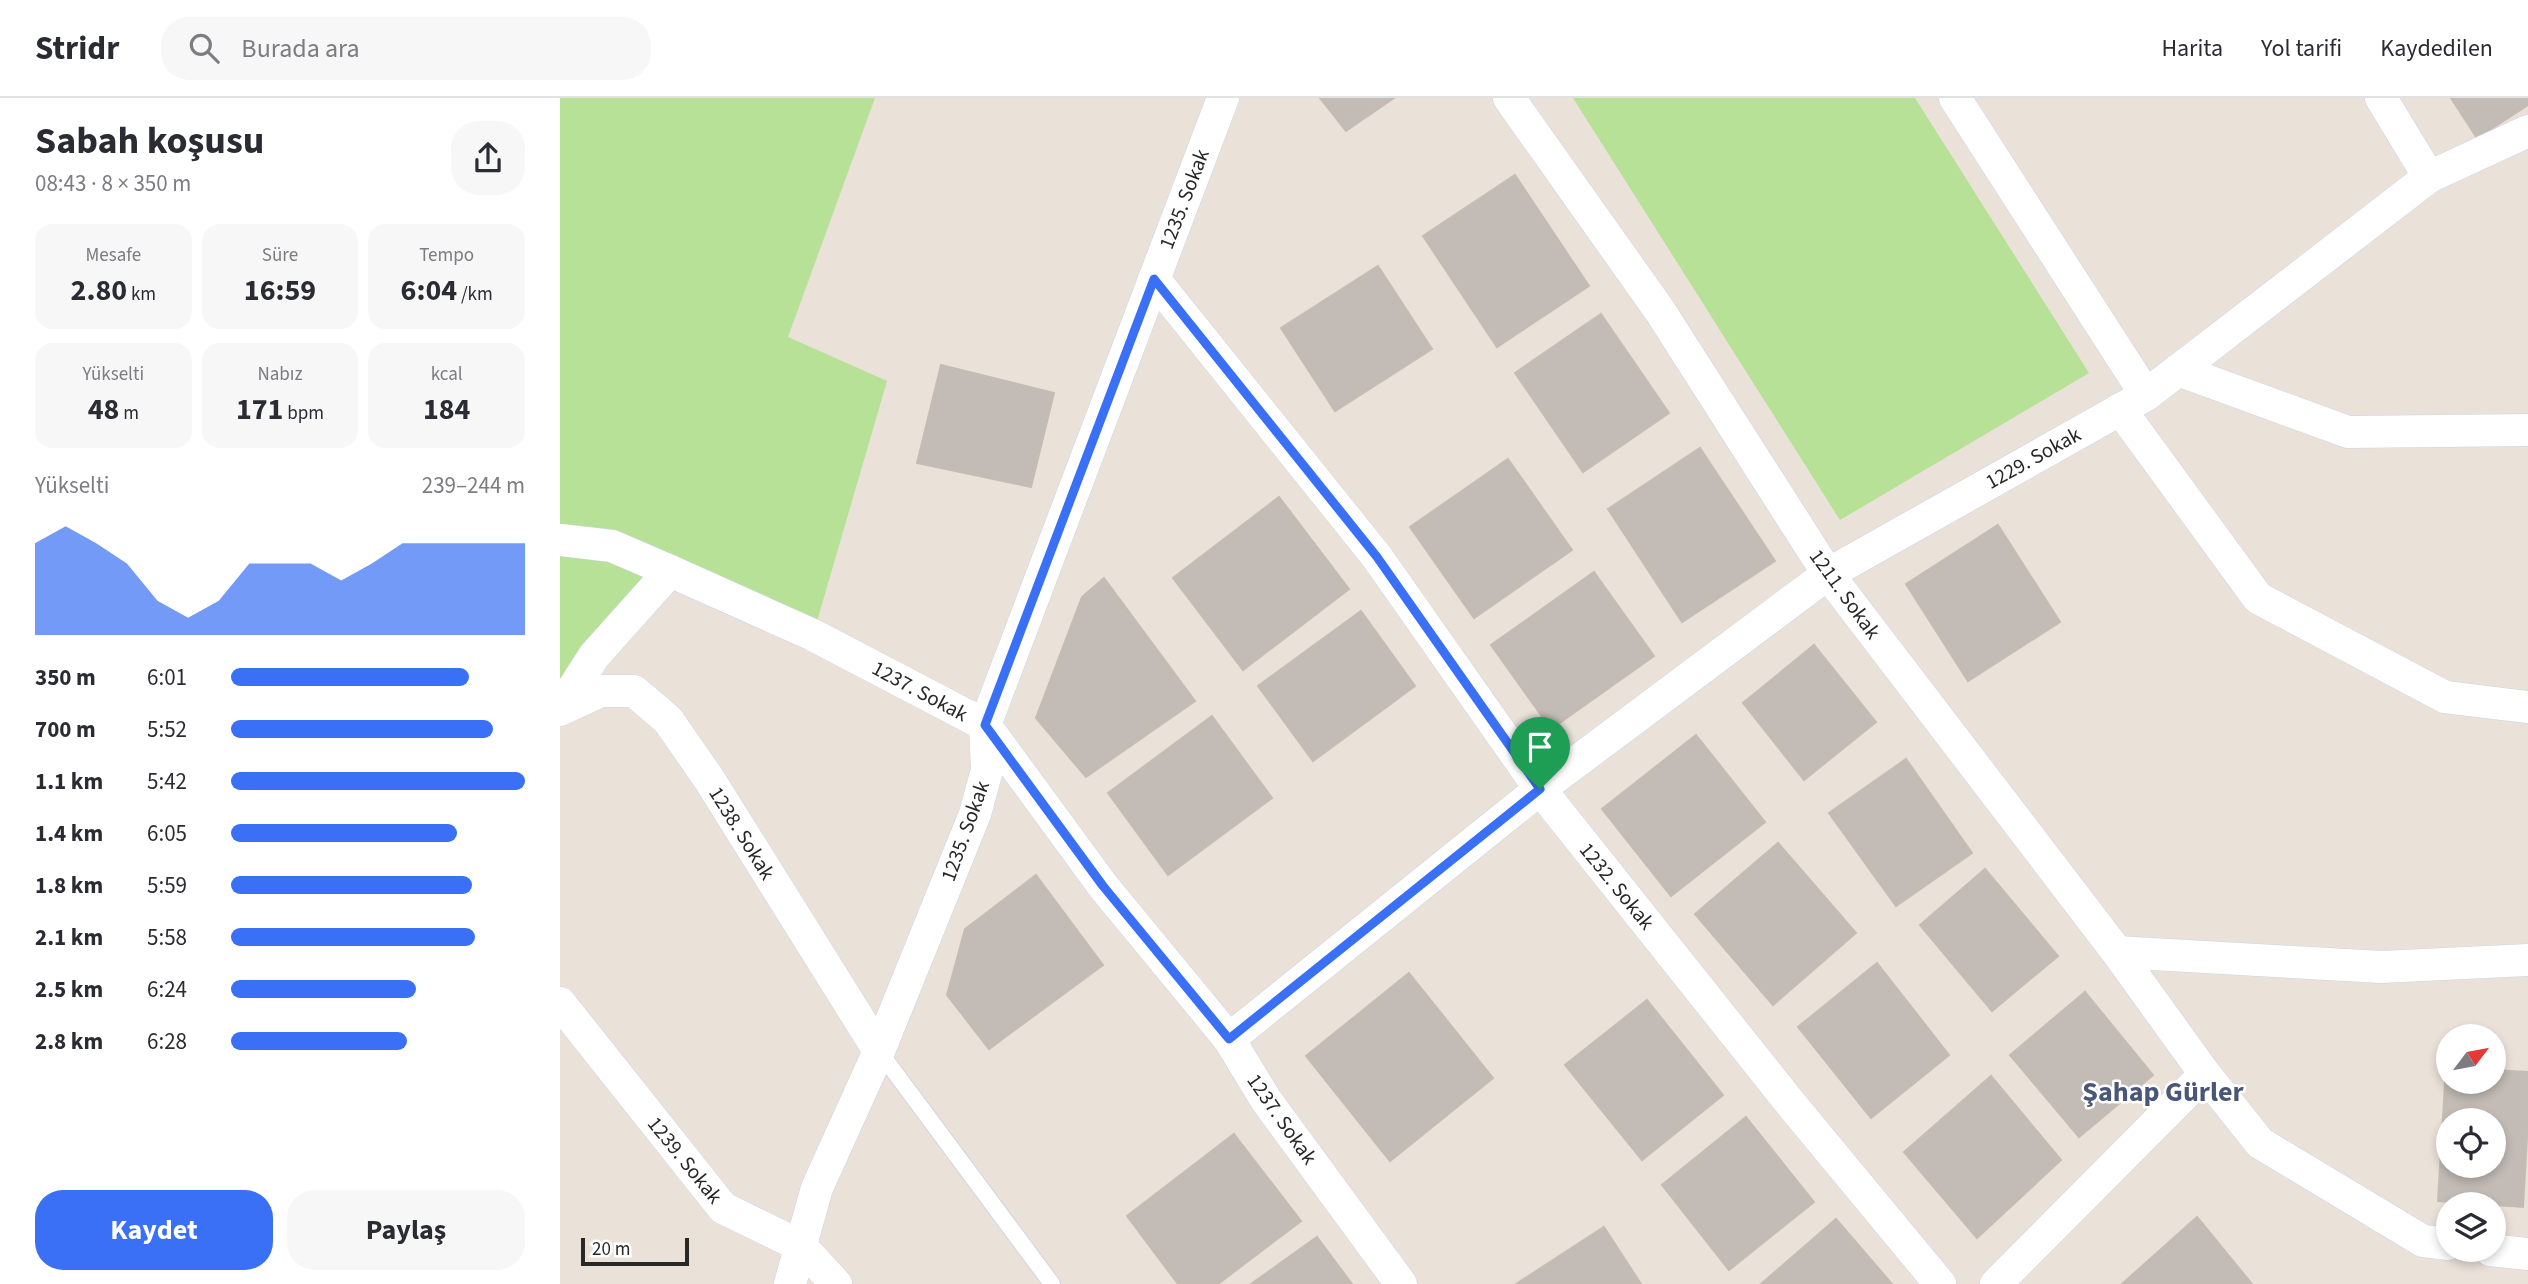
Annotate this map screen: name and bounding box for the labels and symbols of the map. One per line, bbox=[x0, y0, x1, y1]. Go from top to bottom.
street label: 1235. Sokak bbox=[1151, 144, 1217, 253]
street label: 1229. Sokak bbox=[1980, 419, 2087, 497]
street label: 1211. Sokak bbox=[1802, 543, 1888, 646]
street label: 1237. Sokak bbox=[867, 653, 974, 729]
pin bbox=[1510, 717, 1570, 789]
street label: 1235. Sokak bbox=[933, 776, 997, 885]
street label: 1238. Sokak bbox=[701, 781, 783, 886]
street label: 1232. Sokak bbox=[1572, 836, 1662, 937]
north arrow bbox=[2436, 1024, 2506, 1094]
street label: 1237. Sokak bbox=[1240, 1067, 1325, 1171]
district label: Şahap Gürler bbox=[2082, 1072, 2244, 1112]
street label: 1239. Sokak bbox=[640, 1110, 730, 1211]
scale bar bbox=[581, 1235, 690, 1267]

